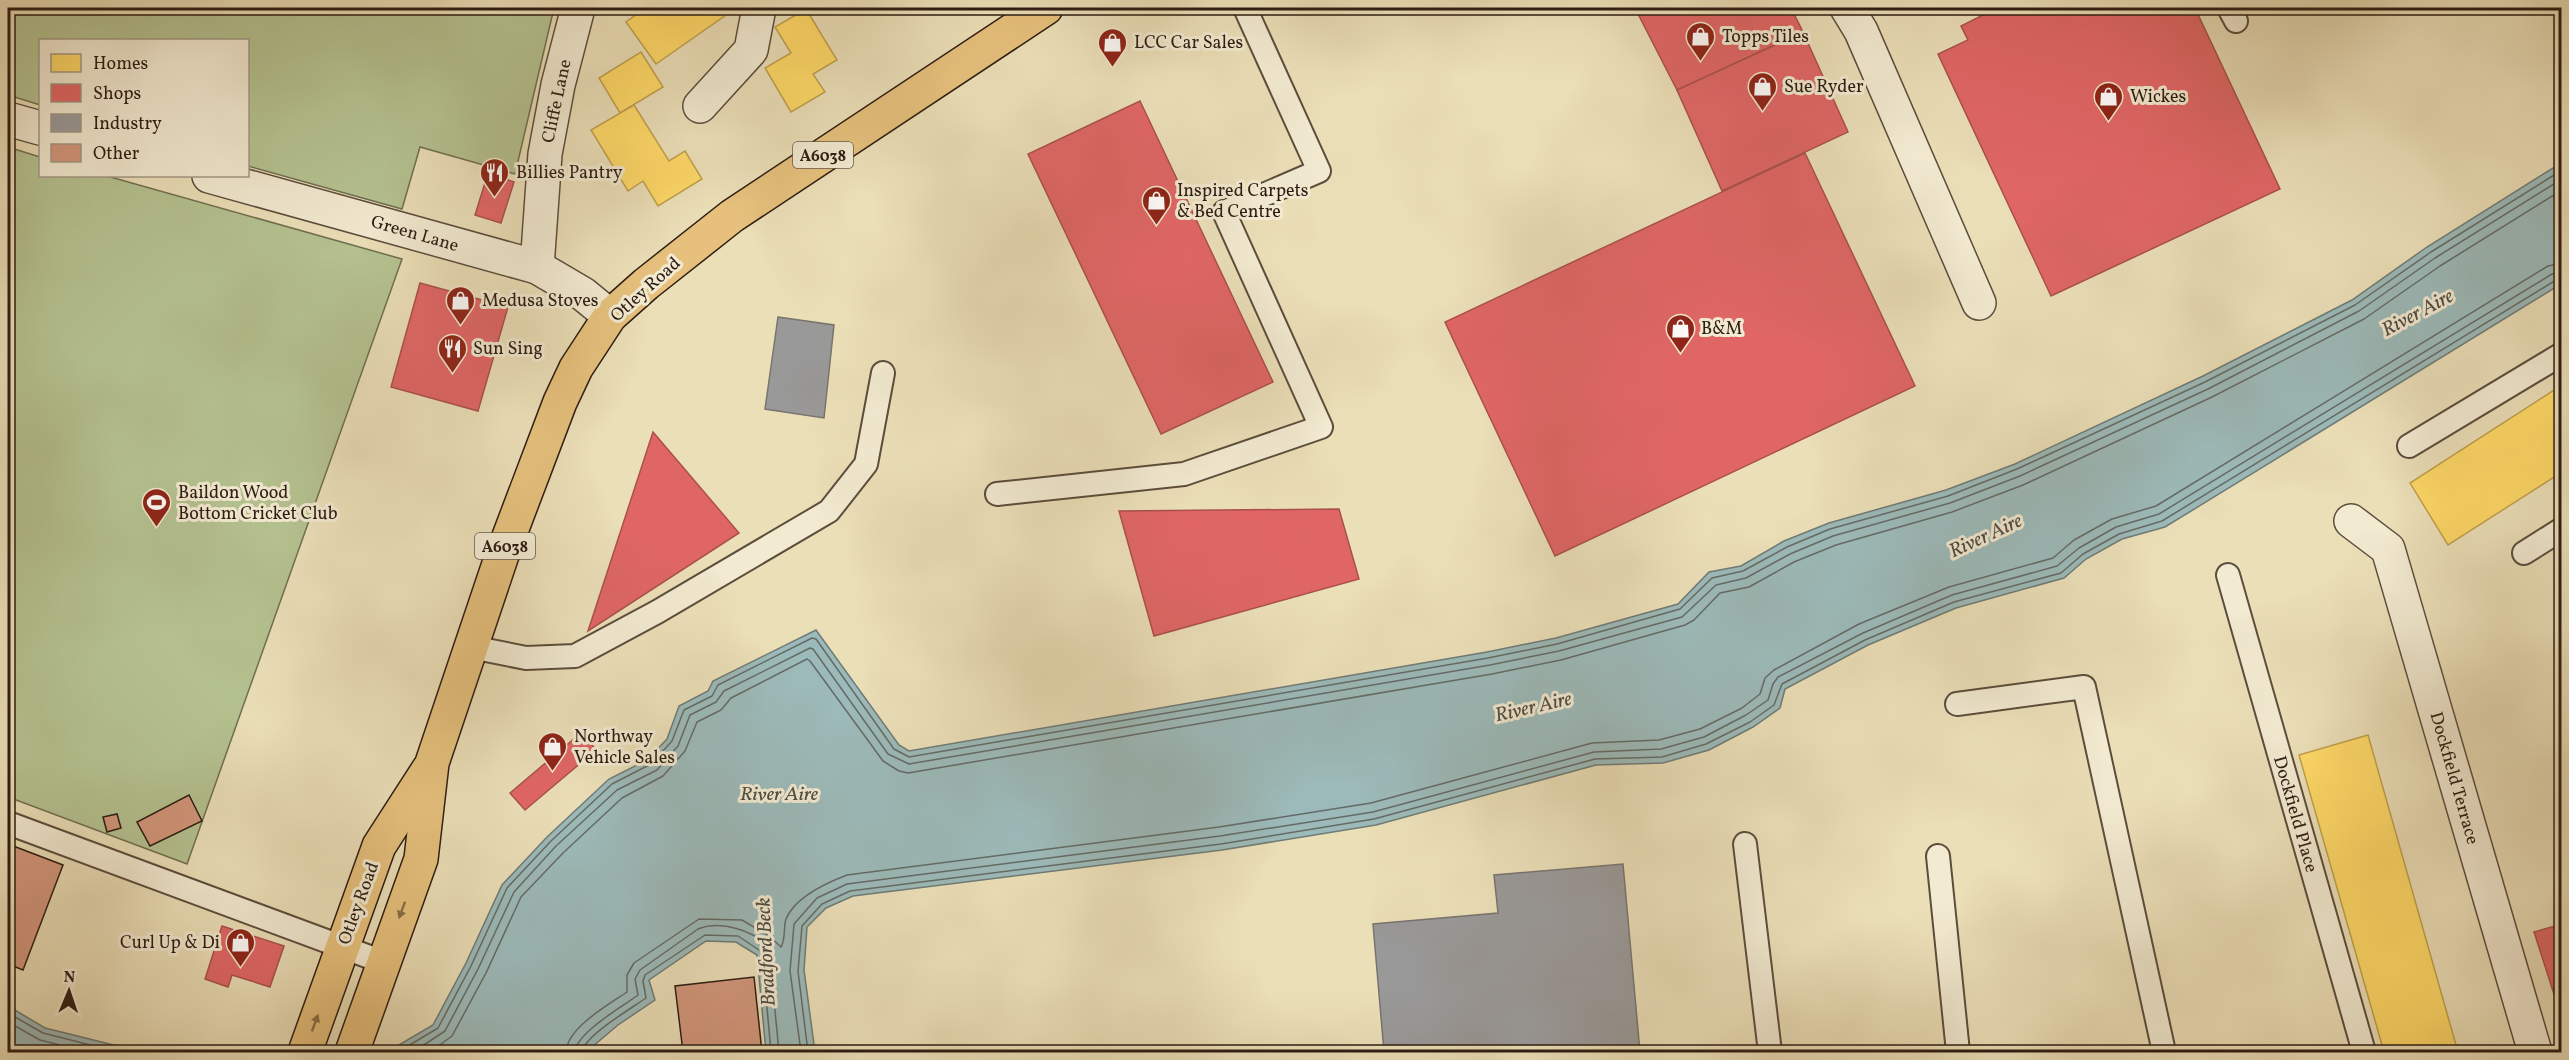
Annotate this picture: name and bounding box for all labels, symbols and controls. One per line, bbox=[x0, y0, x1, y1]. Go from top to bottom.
shop icon: Topps Tiles bbox=[1685, 20, 1717, 62]
place label: Topps Tiles bbox=[1722, 25, 1809, 50]
shop icon: LCC Car Sales bbox=[1097, 26, 1129, 68]
place label: LCC Car Sales bbox=[1134, 31, 1243, 56]
legend bbox=[39, 39, 249, 177]
text: Homes bbox=[93, 52, 148, 77]
street label: Cliffe Lane bbox=[536, 57, 579, 145]
shop icon: Sue Ryder bbox=[1747, 70, 1779, 112]
place label: Sue Ryder bbox=[1784, 75, 1864, 100]
shop icon: Wickes bbox=[2093, 80, 2125, 122]
text: Shops bbox=[93, 82, 141, 107]
place label: Wickes bbox=[2130, 85, 2186, 110]
text: Industry bbox=[93, 112, 162, 137]
text: Other bbox=[93, 142, 140, 167]
road number: A6038 bbox=[793, 142, 853, 168]
restaurant icon: Billies Pantry bbox=[479, 156, 511, 198]
place label: Billies Pantry bbox=[516, 161, 623, 186]
place label: Inspired Carpets & Bed Centre bbox=[1177, 179, 1309, 225]
shop icon: Inspired Carpets & Bed Centre bbox=[1140, 184, 1172, 226]
street label: Green Lane bbox=[368, 210, 461, 259]
street label: Otley Road bbox=[605, 252, 687, 328]
water label: River Aire bbox=[2377, 283, 2460, 344]
shop icon: Medusa Stoves bbox=[445, 284, 477, 326]
place label: Medusa Stoves bbox=[482, 289, 599, 314]
shop icon: B&M bbox=[1664, 312, 1696, 354]
place label: B&M bbox=[1701, 317, 1743, 342]
restaurant icon: Sun Sing bbox=[436, 332, 468, 374]
place label: Sun Sing bbox=[473, 337, 543, 362]
place label: Baildon Wood Bottom Cricket Club bbox=[178, 481, 338, 527]
sports icon: Baildon Wood Bottom Cricket Club bbox=[141, 486, 173, 528]
water label: River Aire bbox=[1945, 507, 2028, 566]
road number: A6038 bbox=[475, 533, 535, 559]
water label: River Aire bbox=[1492, 685, 1575, 730]
street label: Dockfield Terrace bbox=[2423, 709, 2484, 848]
place label: Northway Vehicle Sales bbox=[574, 725, 675, 771]
shop icon: Northway Vehicle Sales bbox=[537, 730, 569, 772]
street label: Dockfield Place bbox=[2266, 753, 2323, 876]
water label: River Aire bbox=[740, 781, 819, 809]
street label: Otley Road bbox=[333, 859, 386, 949]
water label: Bradford Beck bbox=[750, 897, 784, 1007]
one-way arrow bbox=[397, 902, 407, 920]
shop icon: Curl Up & Di bbox=[225, 926, 257, 968]
place label: Curl Up & Di bbox=[120, 931, 220, 956]
north arrow bbox=[39, 961, 99, 1021]
text: N bbox=[63, 967, 76, 989]
one-way arrow bbox=[311, 1013, 321, 1031]

